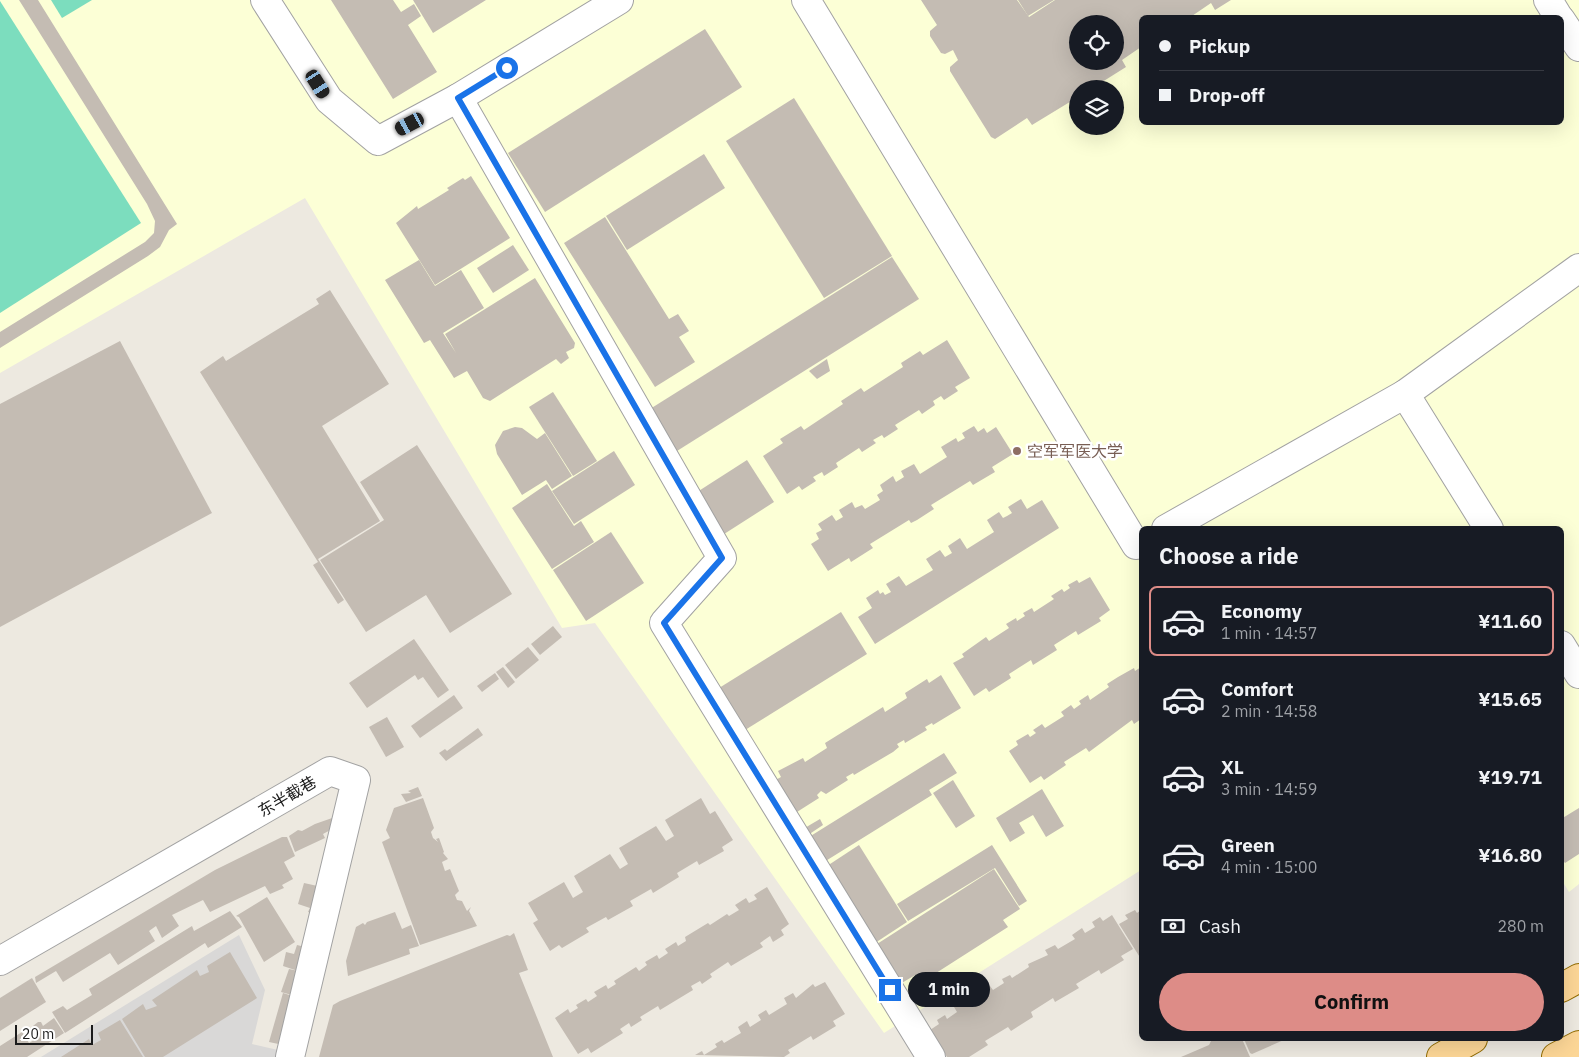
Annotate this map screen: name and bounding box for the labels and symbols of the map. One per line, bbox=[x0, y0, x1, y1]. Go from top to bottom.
route start bbox=[496, 57, 518, 79]
car bbox=[303, 67, 332, 101]
car bbox=[393, 110, 426, 138]
place label: 空军军医大学 bbox=[1027, 441, 1123, 461]
marker: 空军军医大学 bbox=[1011, 445, 1023, 457]
street label: 东半截巷 bbox=[254, 771, 320, 821]
callout: 1 min bbox=[908, 972, 990, 1008]
route end bbox=[879, 979, 901, 1001]
scale bar bbox=[15, 1022, 92, 1045]

